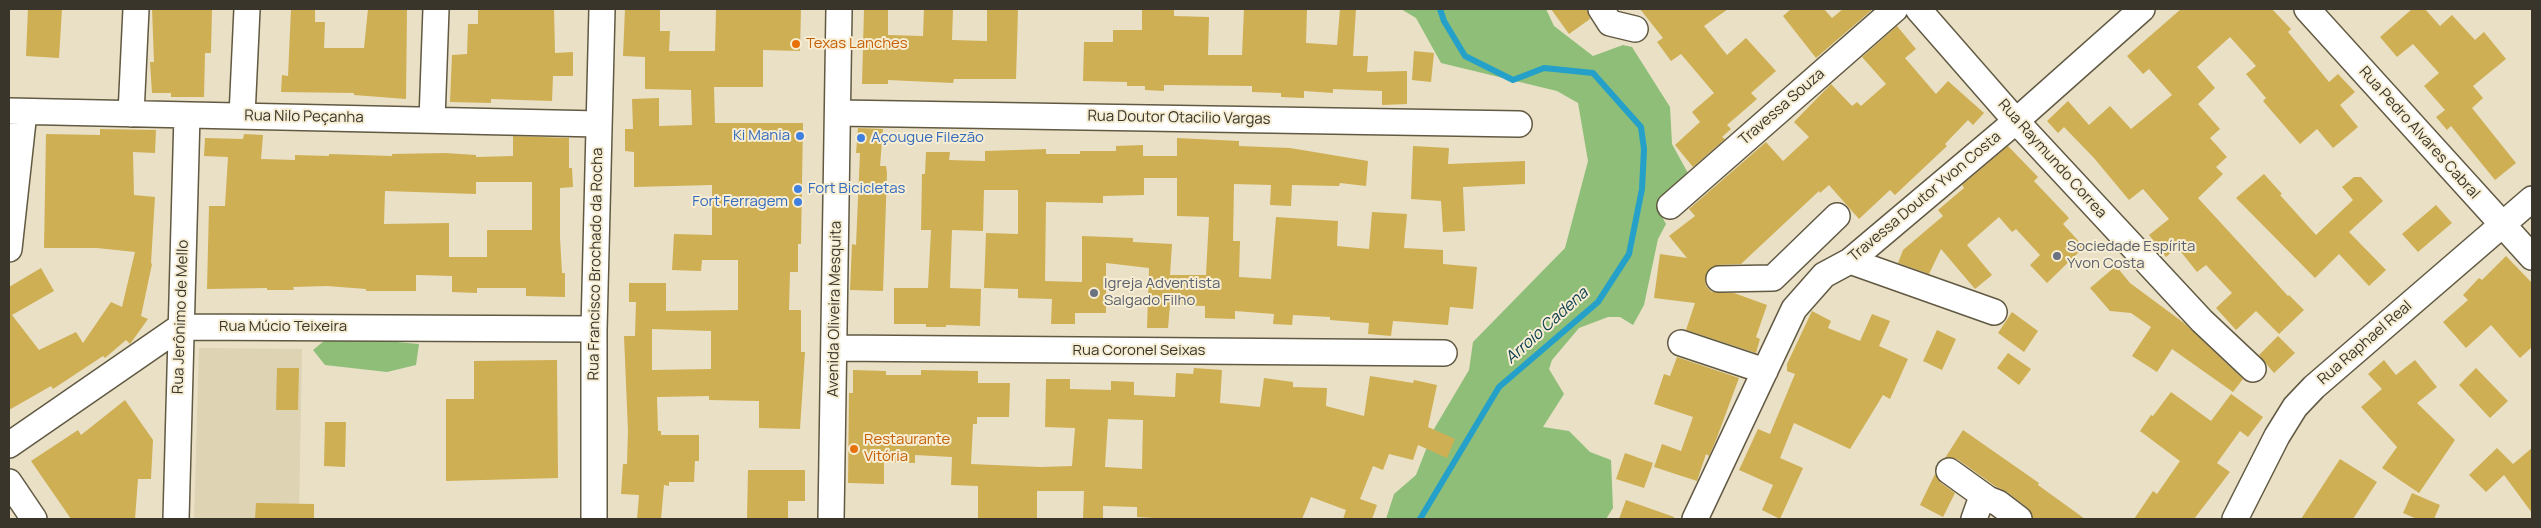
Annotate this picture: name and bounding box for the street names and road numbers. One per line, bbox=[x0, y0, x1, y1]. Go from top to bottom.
street label: Rua Pedro Alvares Cabral bbox=[2355, 63, 2483, 203]
street label: Travessa Souza bbox=[1736, 65, 1828, 149]
street label: Rua Raymundo Correa bbox=[1994, 96, 2110, 222]
street label: Rua Nilo Peçanha bbox=[244, 107, 364, 127]
street label: Rua Doutor Otacilio Vargas bbox=[1087, 107, 1271, 129]
street label: Travessa Doutor Yvon Costa bbox=[1845, 128, 2005, 266]
street label: Rua Francisco Brochado da Rocha bbox=[585, 148, 607, 380]
street label: Avenida Oliveira Mesquita bbox=[824, 221, 846, 397]
street label: Rua Jerônimo de Mello bbox=[169, 240, 193, 394]
street label: Rua Raphael Real bbox=[2314, 297, 2416, 389]
street label: Rua Múcio Teixeira bbox=[219, 318, 347, 336]
street label: Rua Coronel Seixas bbox=[1073, 342, 1205, 360]

